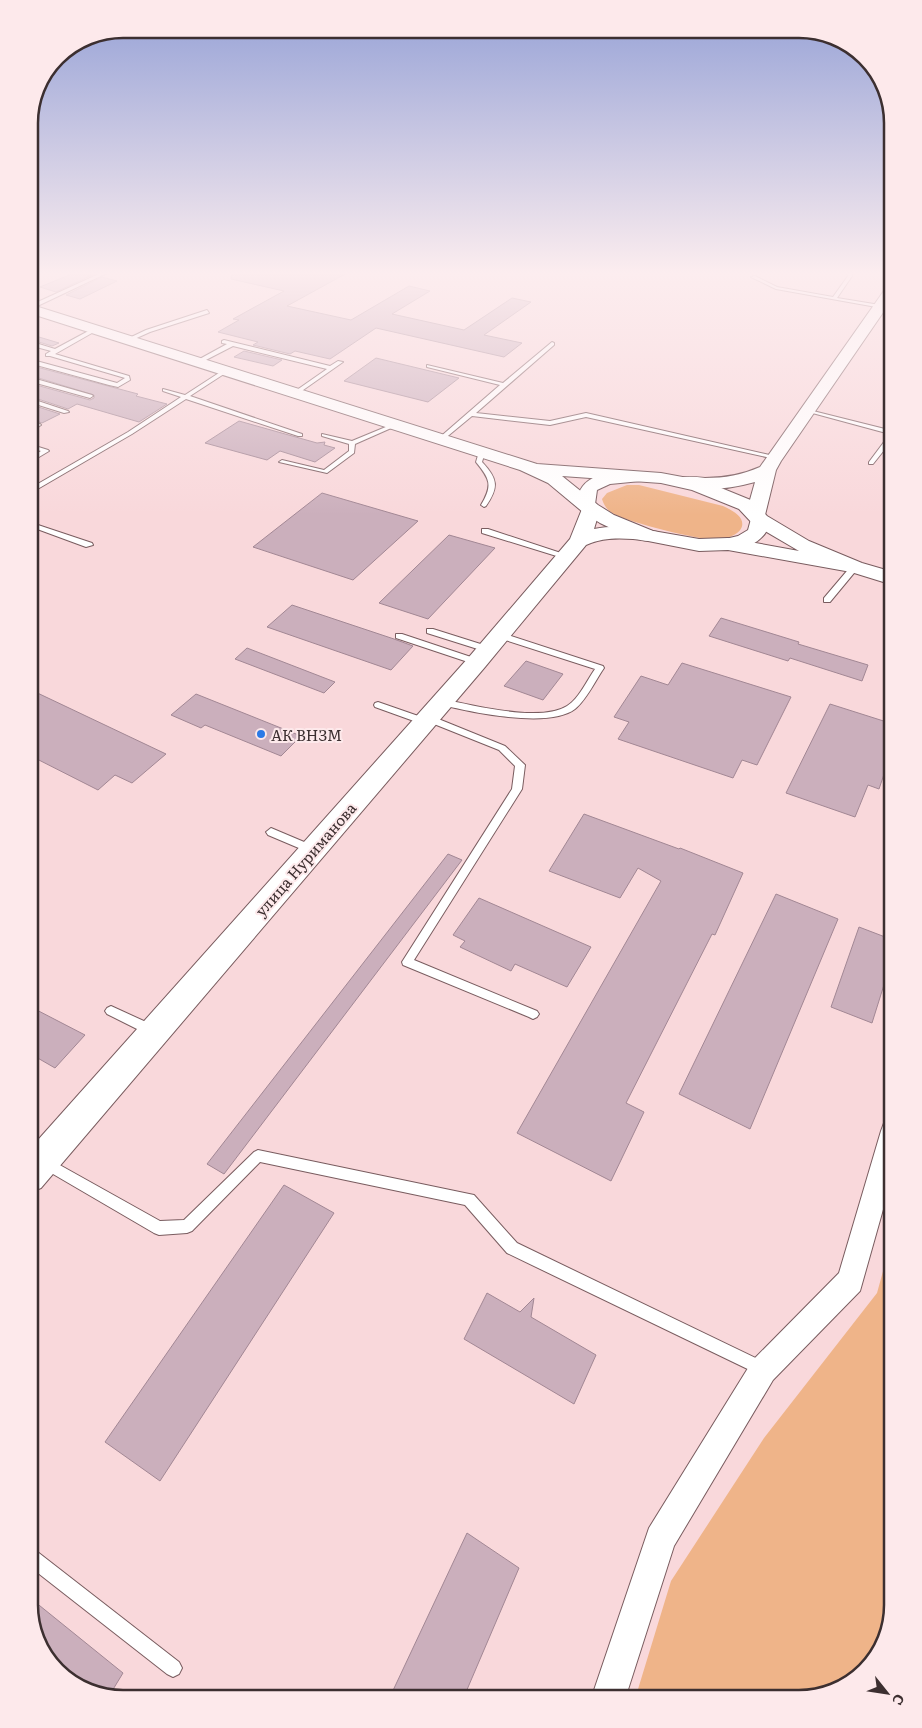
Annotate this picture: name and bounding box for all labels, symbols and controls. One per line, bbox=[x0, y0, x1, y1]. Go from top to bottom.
place label: АК ВНЗМ bbox=[271, 723, 342, 746]
marker: АК ВНЗМ bbox=[255, 728, 267, 740]
street label: улица Нуриманова bbox=[249, 796, 362, 921]
north arrow bbox=[862, 1668, 912, 1718]
text: С bbox=[888, 1691, 910, 1709]

